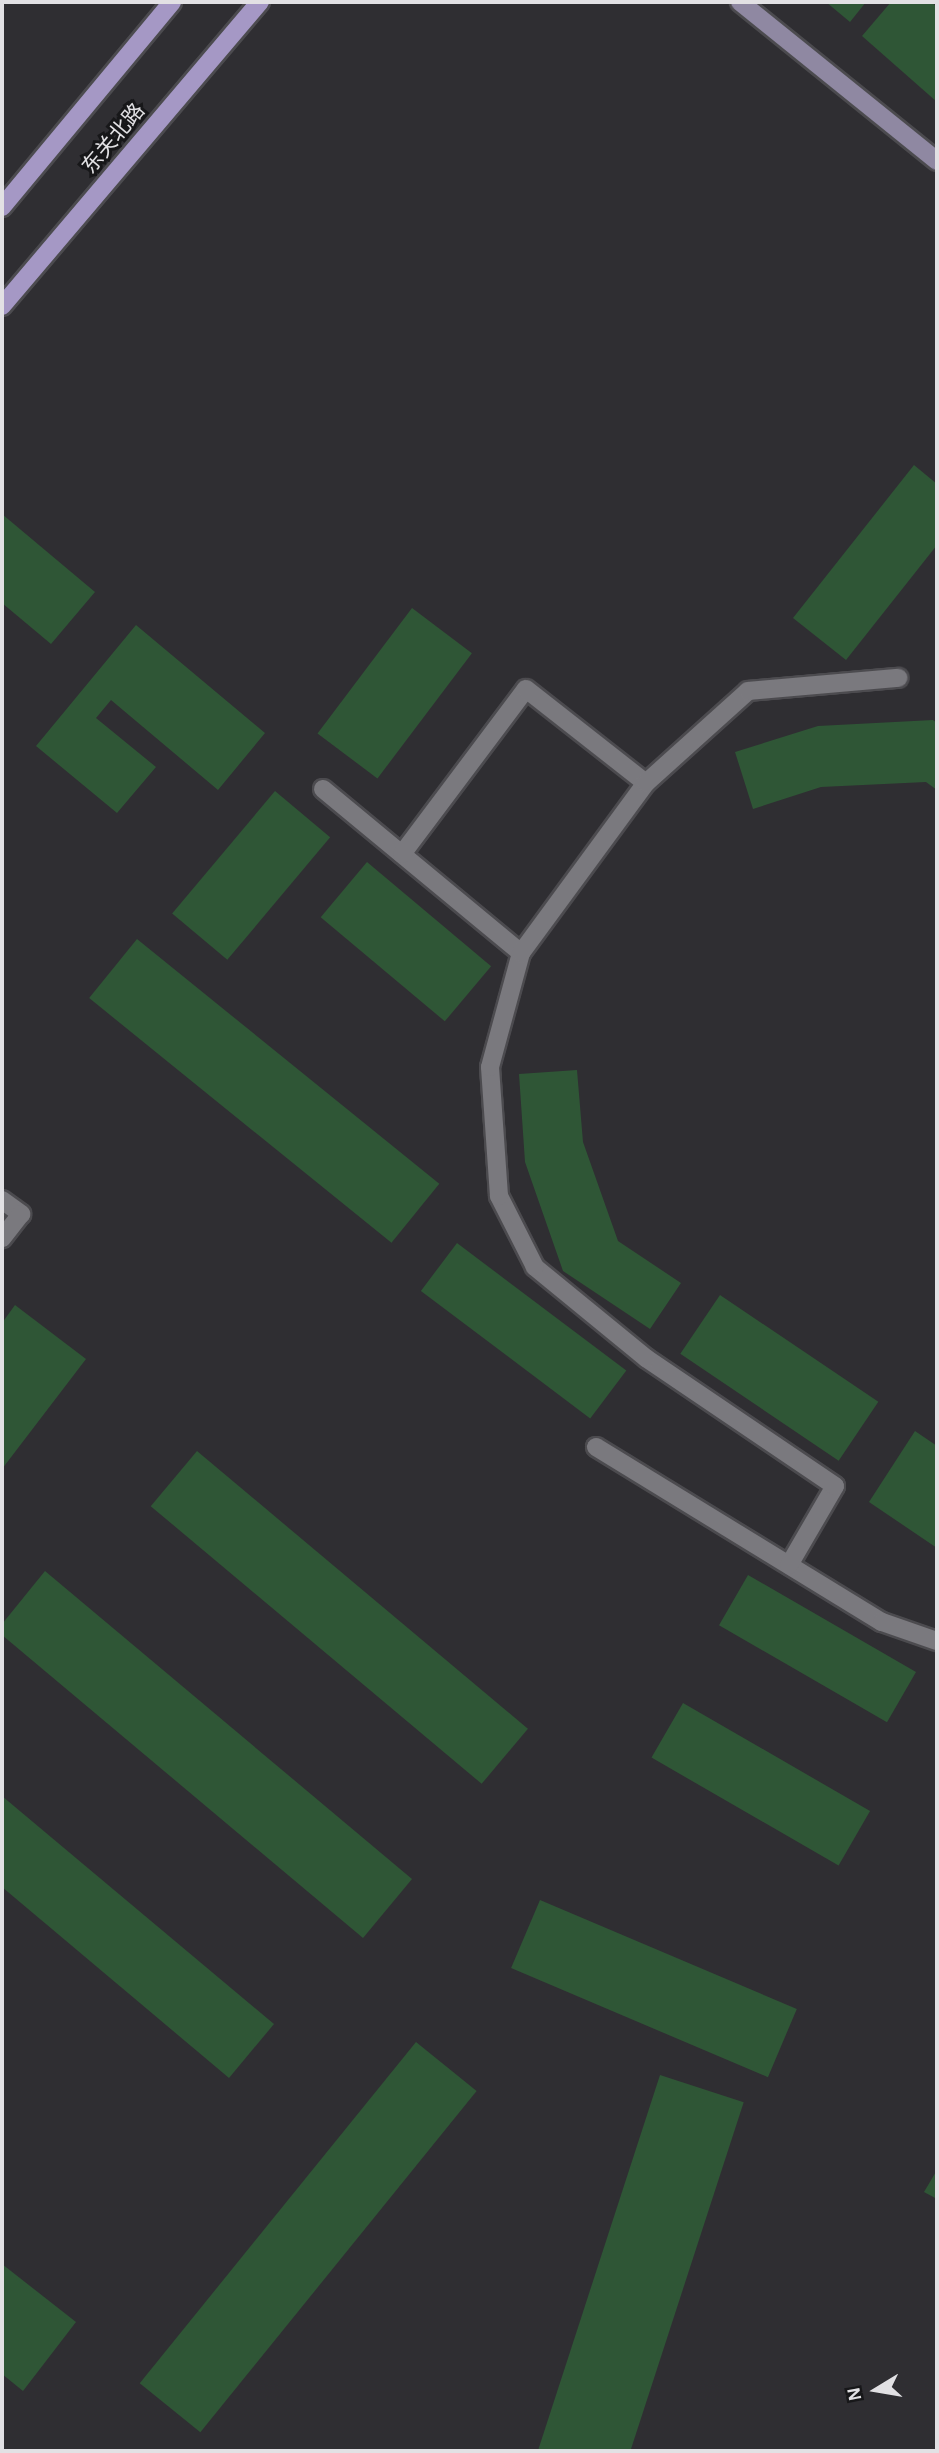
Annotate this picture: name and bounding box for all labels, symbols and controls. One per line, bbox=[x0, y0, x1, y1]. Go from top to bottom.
street label: 东关北路 bbox=[77, 99, 151, 179]
north arrow bbox=[841, 2355, 911, 2425]
text: N bbox=[844, 2386, 865, 2402]

